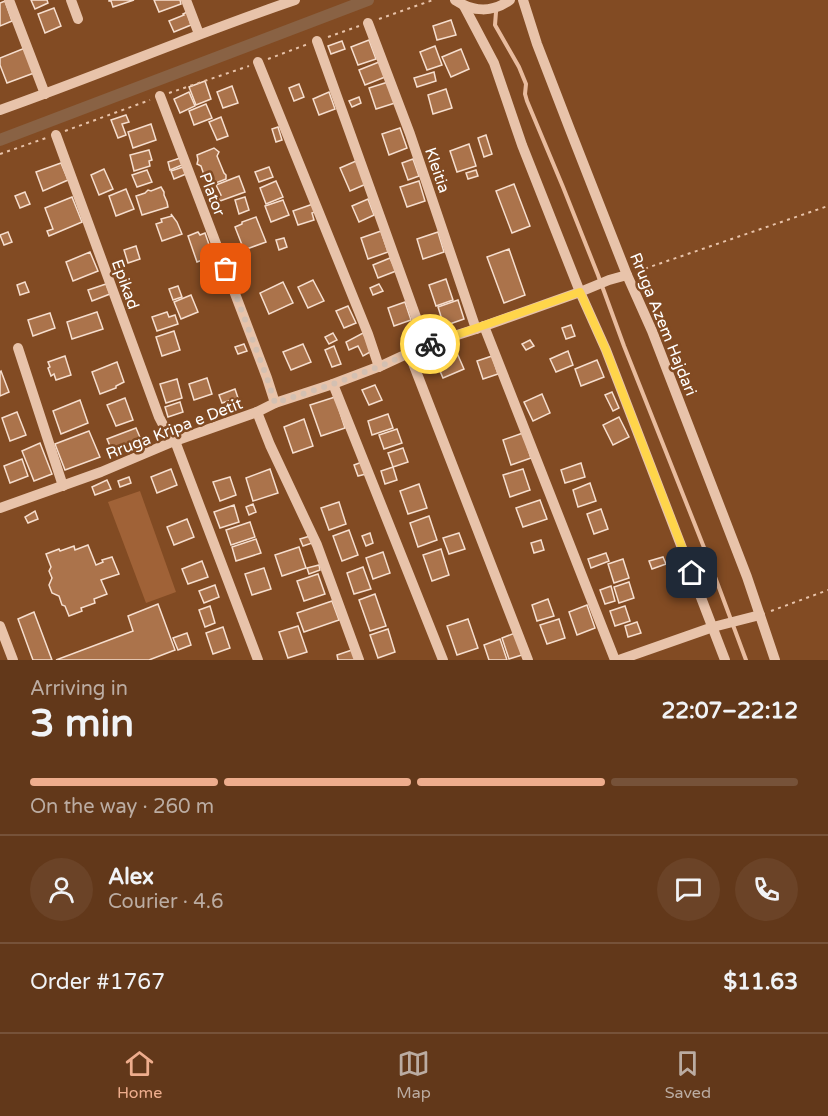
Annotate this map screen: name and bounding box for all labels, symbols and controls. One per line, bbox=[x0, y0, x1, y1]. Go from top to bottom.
street label: Kleitia bbox=[420, 145, 454, 196]
street label: Plator bbox=[195, 170, 230, 220]
pin bbox=[200, 243, 251, 294]
street label: Rruga Azem Hajdari bbox=[625, 250, 701, 399]
icon: bag bbox=[209, 252, 242, 285]
street label: Epikad bbox=[107, 257, 143, 312]
courier bbox=[400, 314, 460, 374]
icon: bike bbox=[414, 328, 447, 361]
street label: Rruga Kripa e Detit bbox=[103, 394, 246, 464]
pin bbox=[666, 547, 717, 598]
icon: home bbox=[675, 556, 708, 589]
text: Arriving in bbox=[30, 677, 128, 701]
text: 22:07–22:12 bbox=[661, 698, 798, 724]
text: 3 min bbox=[30, 700, 134, 747]
text: On the way · 260 m bbox=[30, 795, 214, 819]
button: person bbox=[30, 858, 93, 921]
button: chat bbox=[657, 858, 720, 921]
button: phone bbox=[735, 858, 798, 921]
text: Alex bbox=[108, 864, 154, 890]
text: Courier · 4.6 bbox=[108, 890, 223, 914]
text: Order #1767 bbox=[30, 969, 165, 995]
text: $11.63 bbox=[723, 969, 798, 995]
tab: Home bbox=[117, 1047, 162, 1103]
tab: Map bbox=[396, 1047, 431, 1103]
tab: Saved bbox=[665, 1047, 711, 1103]

